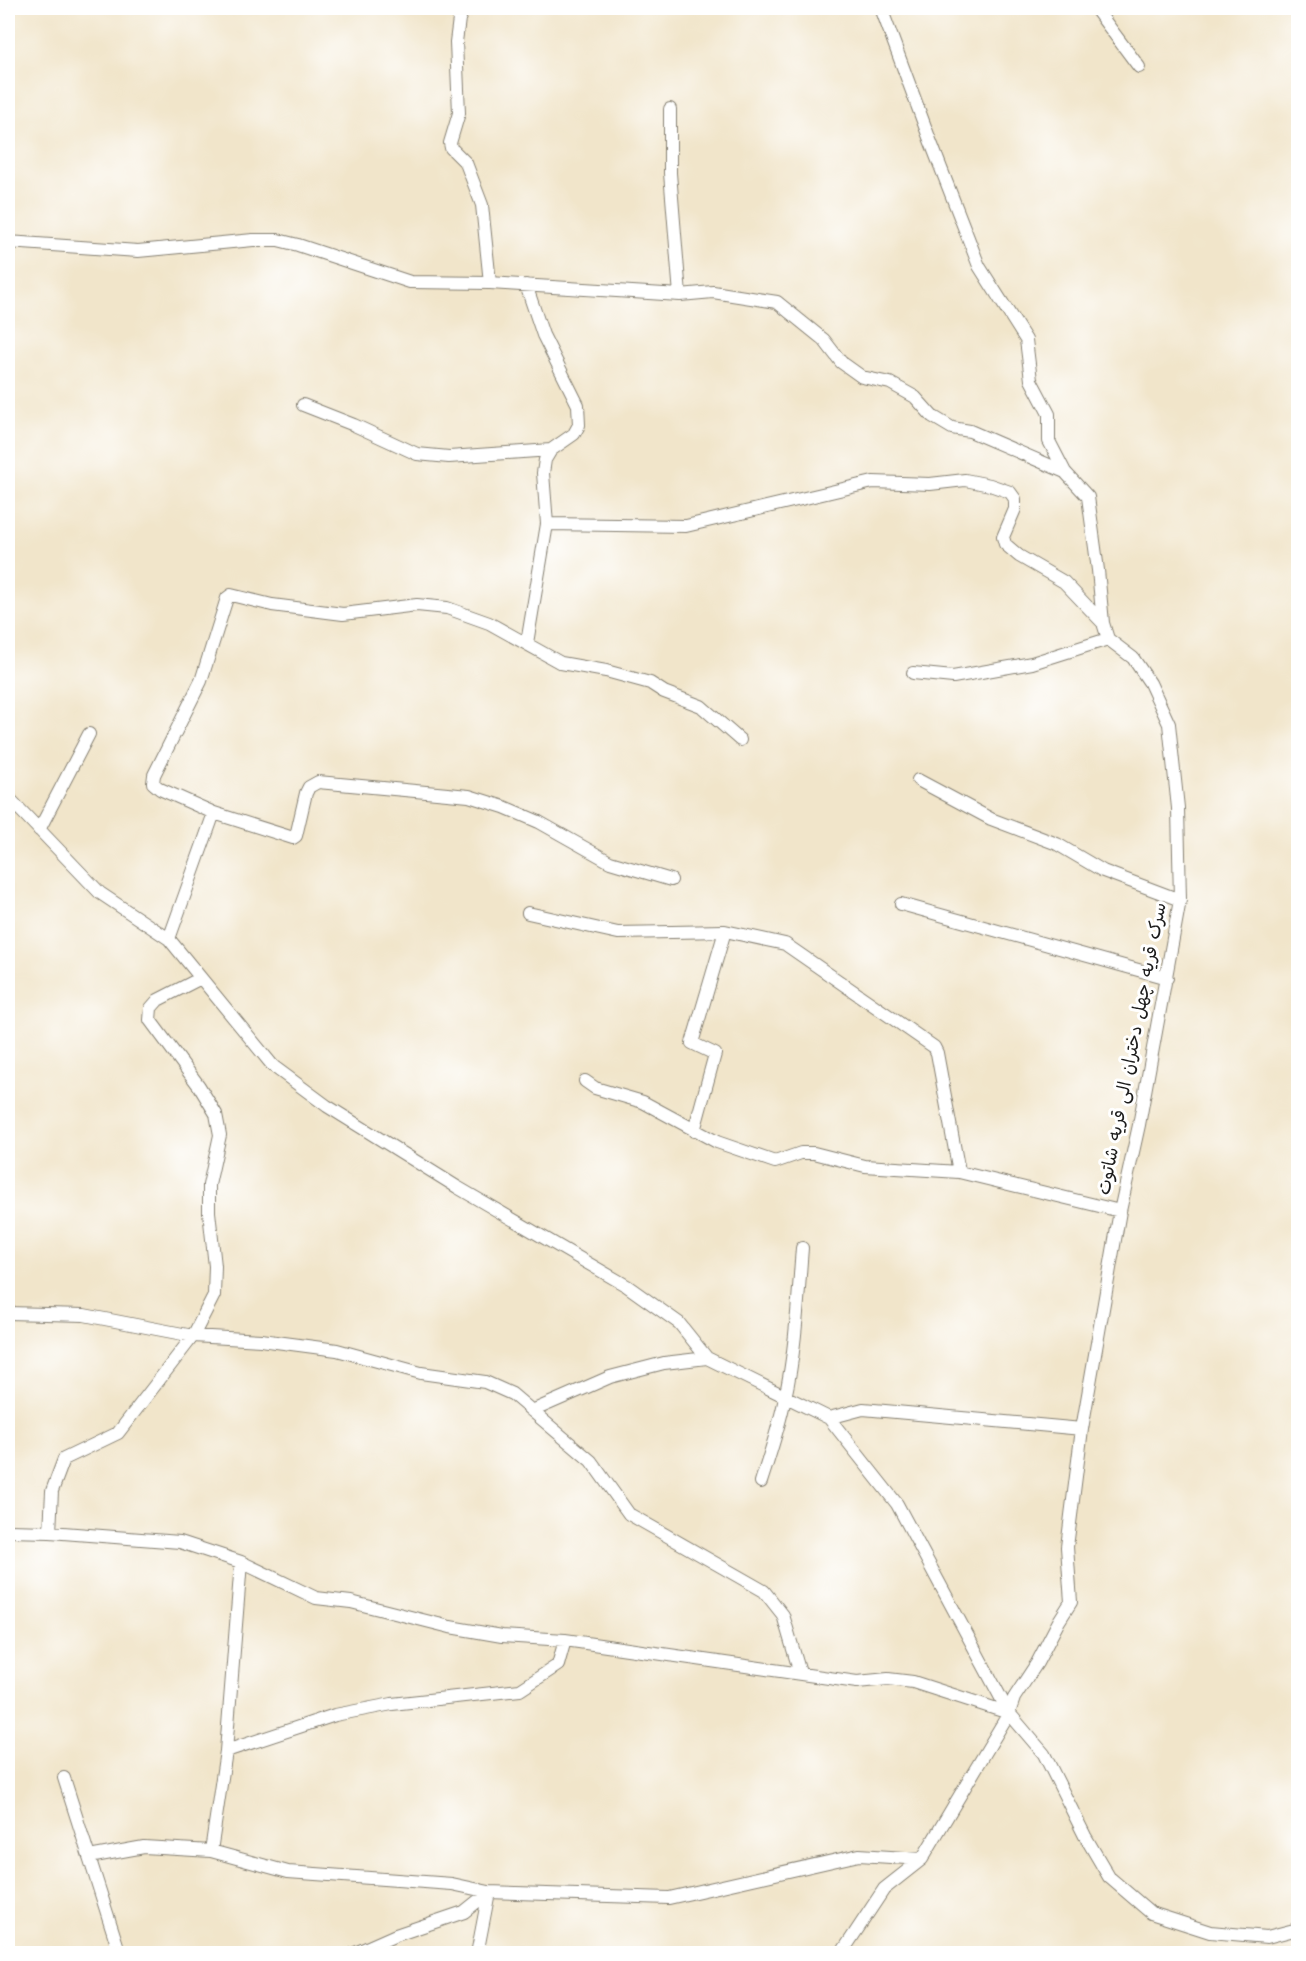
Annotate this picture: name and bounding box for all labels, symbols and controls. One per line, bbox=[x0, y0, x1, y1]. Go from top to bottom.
street label: سرک قریه چهل دختران الی قریه شاتوت bbox=[1090, 900, 1176, 1198]

